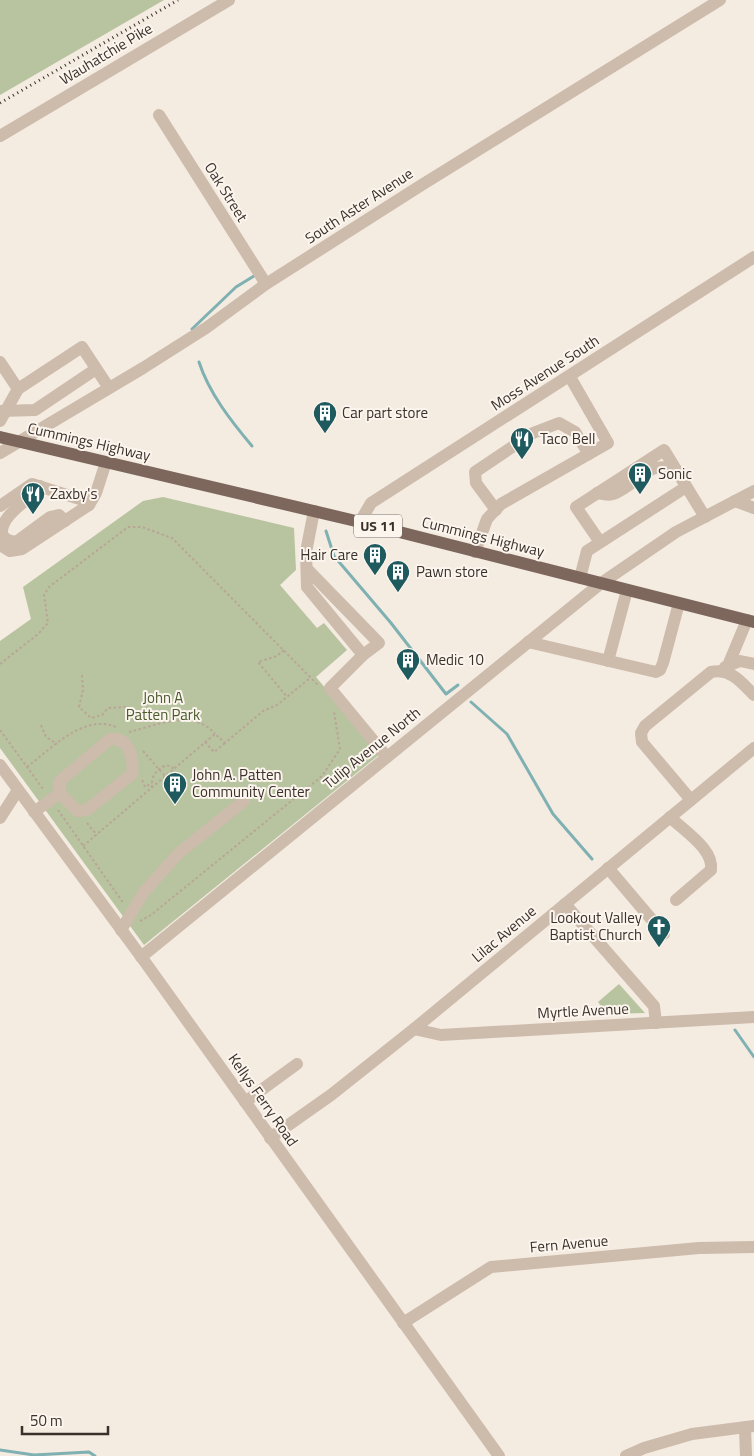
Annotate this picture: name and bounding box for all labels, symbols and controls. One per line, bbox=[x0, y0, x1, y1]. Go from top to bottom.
street label: Wauhatchie Pike bbox=[55, 17, 157, 90]
street label: Oak Street bbox=[199, 157, 254, 227]
street label: South Aster Avenue bbox=[300, 162, 417, 249]
street label: Moss Avenue South bbox=[486, 329, 604, 416]
building icon: Car part store bbox=[312, 400, 338, 434]
place label: Car part store bbox=[342, 401, 428, 424]
street label: Cummings Highway bbox=[25, 416, 153, 467]
restaurant icon: Taco Bell bbox=[509, 426, 535, 460]
place label: Taco Bell bbox=[540, 427, 596, 450]
building icon: Sonic bbox=[627, 461, 653, 495]
place label: Sonic bbox=[658, 462, 692, 485]
restaurant icon: Zaxby's bbox=[20, 481, 46, 515]
place label: Zaxby's bbox=[50, 482, 97, 505]
street label: Cummings Highway bbox=[419, 510, 547, 563]
road number: US 11 bbox=[354, 514, 402, 538]
building icon: Hair Care bbox=[362, 542, 388, 576]
place label: Hair Care bbox=[300, 543, 358, 566]
building icon: Pawn store bbox=[385, 559, 411, 593]
place label: Pawn store bbox=[416, 560, 488, 583]
building icon: Medic 10 bbox=[395, 647, 421, 681]
place label: Medic 10 bbox=[426, 648, 484, 671]
park label: John A Patten Park bbox=[126, 686, 200, 726]
street label: Tulip Avenue North bbox=[318, 701, 425, 794]
place label: John A. Patten Community Center bbox=[192, 763, 310, 803]
building icon: John A. Patten Community Center bbox=[162, 771, 188, 805]
street label: Lilac Avenue bbox=[466, 900, 541, 968]
place label: Lookout Valley Baptist Church bbox=[549, 906, 642, 946]
church icon: Lookout Valley Baptist Church bbox=[646, 914, 672, 948]
street label: Myrtle Avenue bbox=[537, 997, 629, 1024]
street label: Kellys Ferry Road bbox=[223, 1049, 304, 1151]
street label: Fern Avenue bbox=[529, 1229, 609, 1258]
scale bar bbox=[22, 1404, 109, 1436]
text: 50 m bbox=[30, 1409, 63, 1432]

